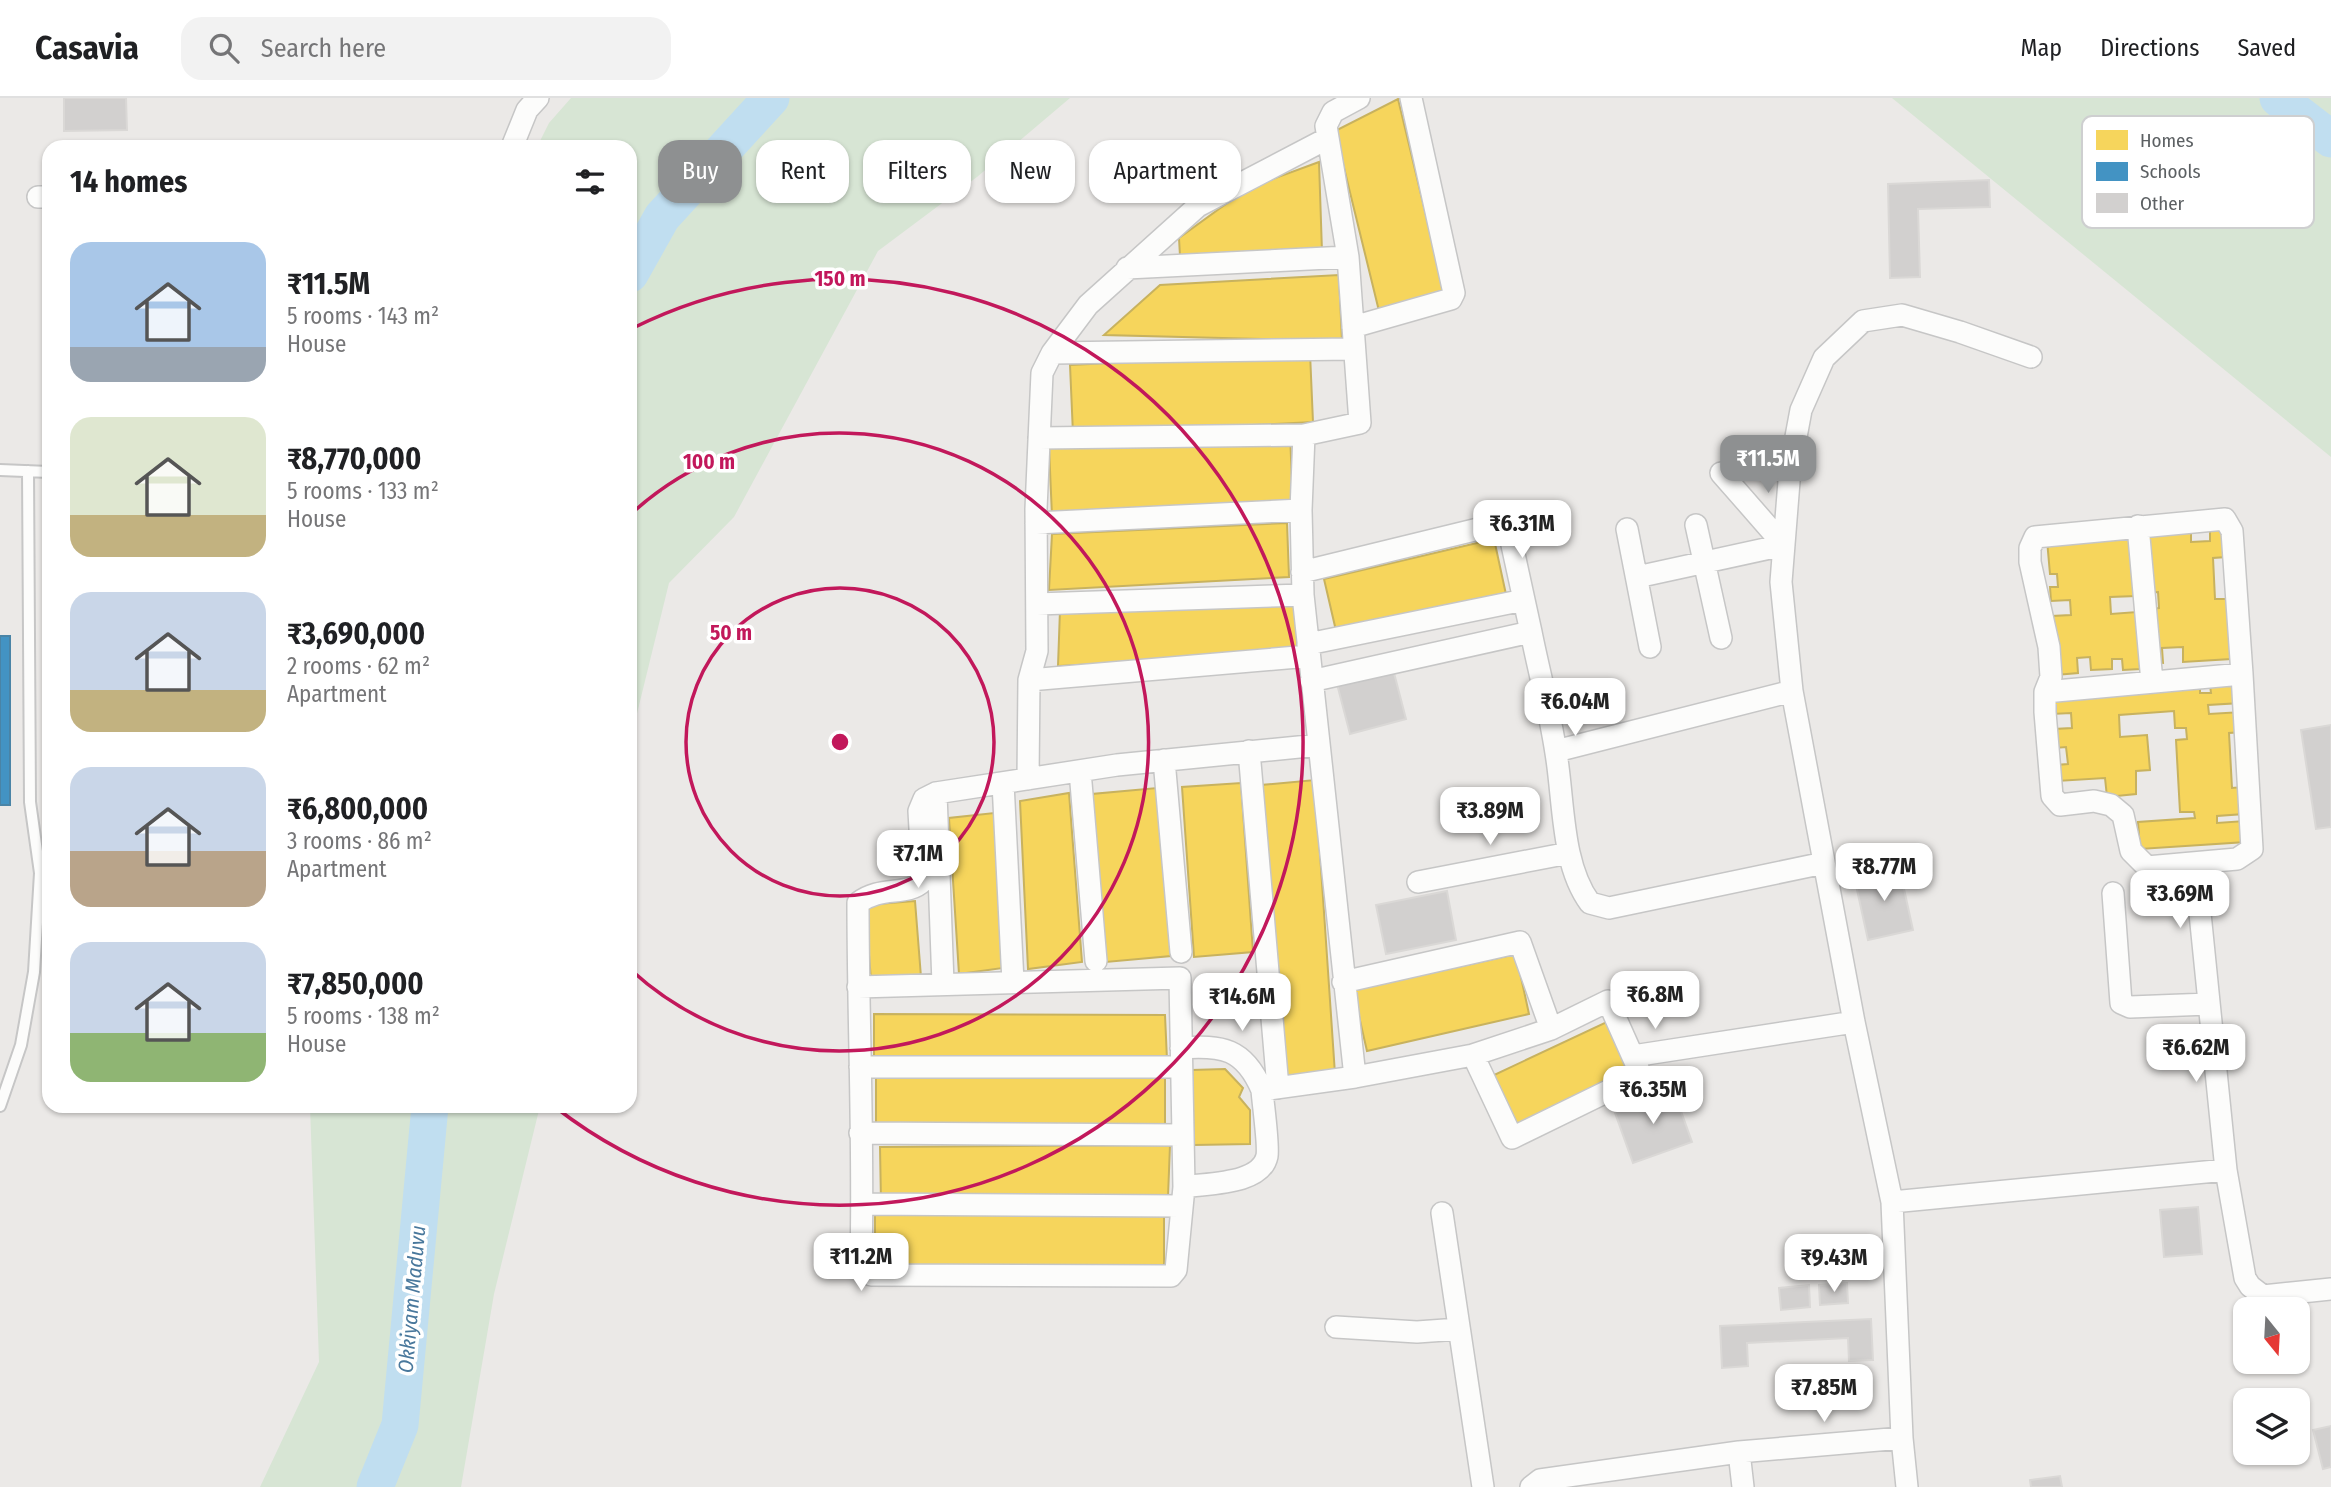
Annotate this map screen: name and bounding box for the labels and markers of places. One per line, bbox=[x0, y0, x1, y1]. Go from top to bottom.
pin: ₹11.5M bbox=[1711, 436, 1825, 495]
pin: ₹6.31M bbox=[1465, 500, 1579, 560]
pin: ₹6.04M bbox=[1518, 678, 1632, 738]
centre of rings bbox=[828, 730, 852, 754]
pin: ₹3.89M bbox=[1433, 788, 1547, 847]
pin: ₹7.1M bbox=[869, 830, 967, 890]
pin: ₹8.77M bbox=[1827, 844, 1941, 903]
pin: ₹3.69M bbox=[2123, 870, 2237, 930]
pin: ₹6.8M bbox=[1606, 972, 1704, 1031]
pin: ₹14.6M bbox=[1185, 974, 1299, 1033]
pin: ₹6.62M bbox=[2139, 1024, 2253, 1084]
pin: ₹6.35M bbox=[1596, 1066, 1710, 1126]
pin: ₹11.2M bbox=[804, 1234, 918, 1293]
pin: ₹9.43M bbox=[1777, 1234, 1891, 1294]
pin: ₹7.85M bbox=[1767, 1364, 1881, 1424]

